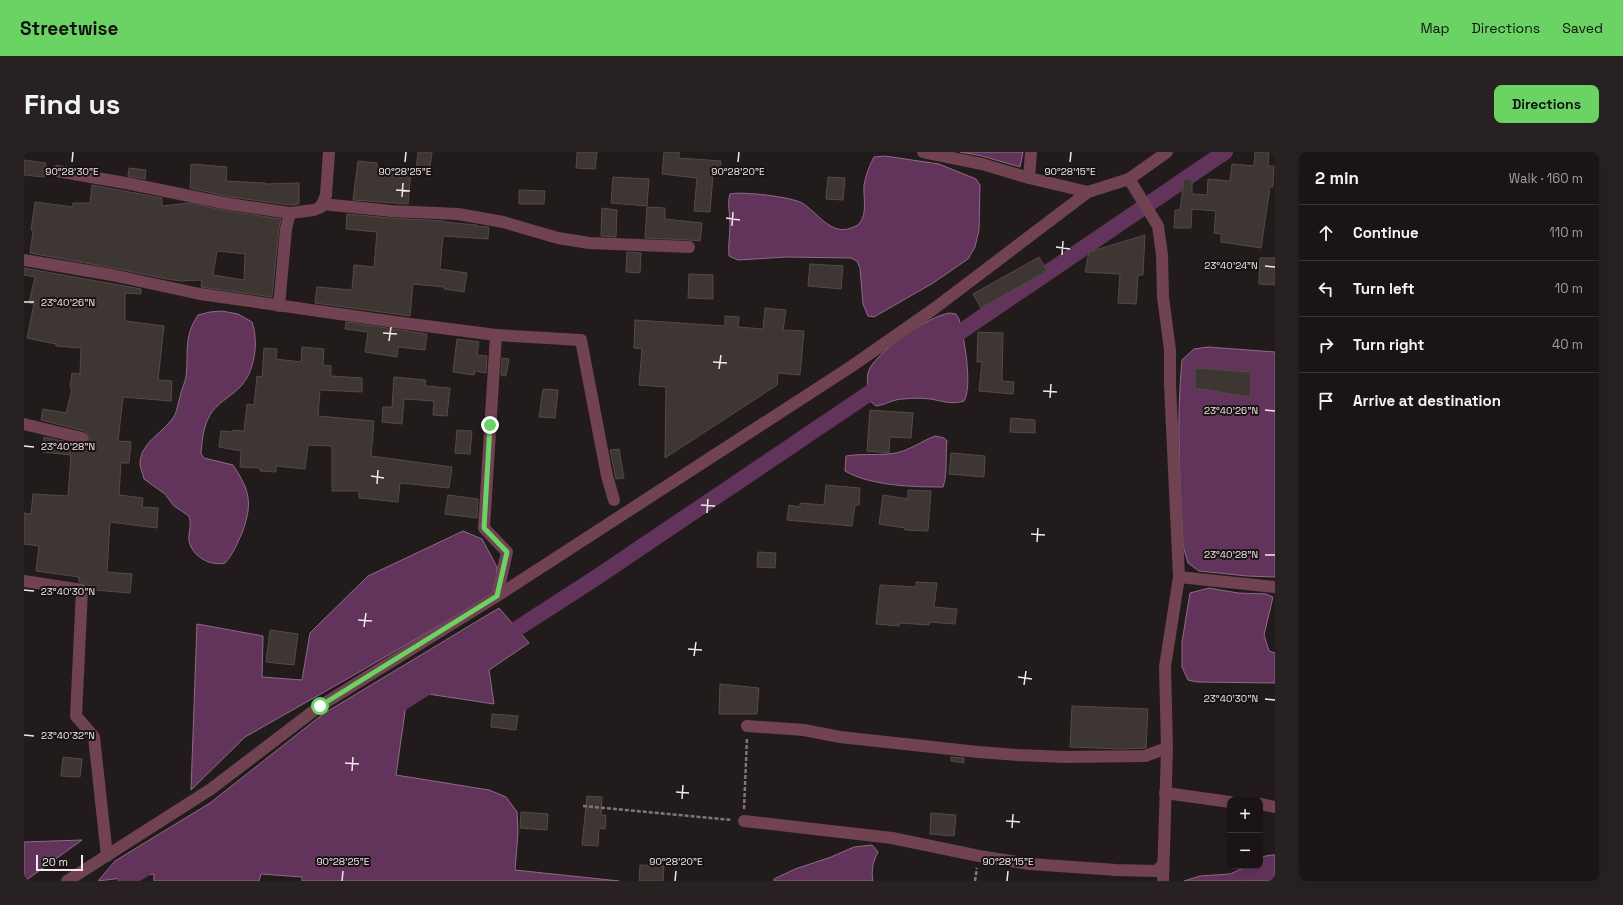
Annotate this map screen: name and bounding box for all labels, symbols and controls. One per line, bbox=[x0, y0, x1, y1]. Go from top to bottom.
text: Streetwise bbox=[20, 16, 119, 41]
text: Map bbox=[1420, 19, 1450, 37]
text: Directions bbox=[1472, 19, 1540, 37]
text: Saved bbox=[1562, 19, 1603, 37]
button: Directions bbox=[1494, 85, 1599, 123]
text: Find us bbox=[24, 86, 121, 122]
text: 90°28'30"E bbox=[45, 165, 99, 178]
text: 90°28'25"E bbox=[378, 165, 432, 178]
text: 90°28'20"E bbox=[711, 165, 765, 178]
text: 90°28'15"E bbox=[1044, 165, 1096, 178]
text: 2 min bbox=[1315, 167, 1359, 189]
text: Walk · 160 m bbox=[1509, 170, 1583, 187]
icon: ahead bbox=[1315, 222, 1337, 244]
text: Continue bbox=[1353, 223, 1419, 242]
text: 110 m bbox=[1549, 224, 1583, 241]
text: 23°40'24"N bbox=[1204, 259, 1258, 272]
icon: left bbox=[1315, 278, 1337, 300]
text: Turn left bbox=[1353, 279, 1415, 298]
text: 10 m bbox=[1555, 280, 1583, 297]
text: 23°40'26"N bbox=[41, 296, 95, 309]
icon: right bbox=[1315, 334, 1337, 356]
text: Turn right bbox=[1353, 335, 1424, 354]
text: 40 m bbox=[1552, 336, 1583, 353]
icon: arrive bbox=[1315, 390, 1337, 412]
text: Arrive at destination bbox=[1353, 391, 1501, 410]
text: 23°40'26"N bbox=[1204, 404, 1258, 417]
route end bbox=[481, 416, 499, 434]
text: 23°40'28"N bbox=[41, 440, 95, 453]
text: 23°40'28"N bbox=[1204, 548, 1258, 561]
text: 23°40'30"N bbox=[41, 585, 95, 598]
text: 23°40'30"N bbox=[1204, 692, 1258, 705]
route start bbox=[311, 697, 329, 715]
text: 23°40'32"N bbox=[41, 729, 95, 742]
map controls bbox=[1227, 797, 1263, 869]
button: + bbox=[1227, 797, 1263, 833]
button: − bbox=[1227, 833, 1263, 869]
scale bar bbox=[36, 853, 83, 872]
text: 20 m bbox=[42, 855, 68, 869]
text: 90°28'25"E bbox=[316, 855, 370, 868]
text: 90°28'20"E bbox=[649, 855, 703, 868]
text: 90°28'15"E bbox=[982, 855, 1034, 868]

